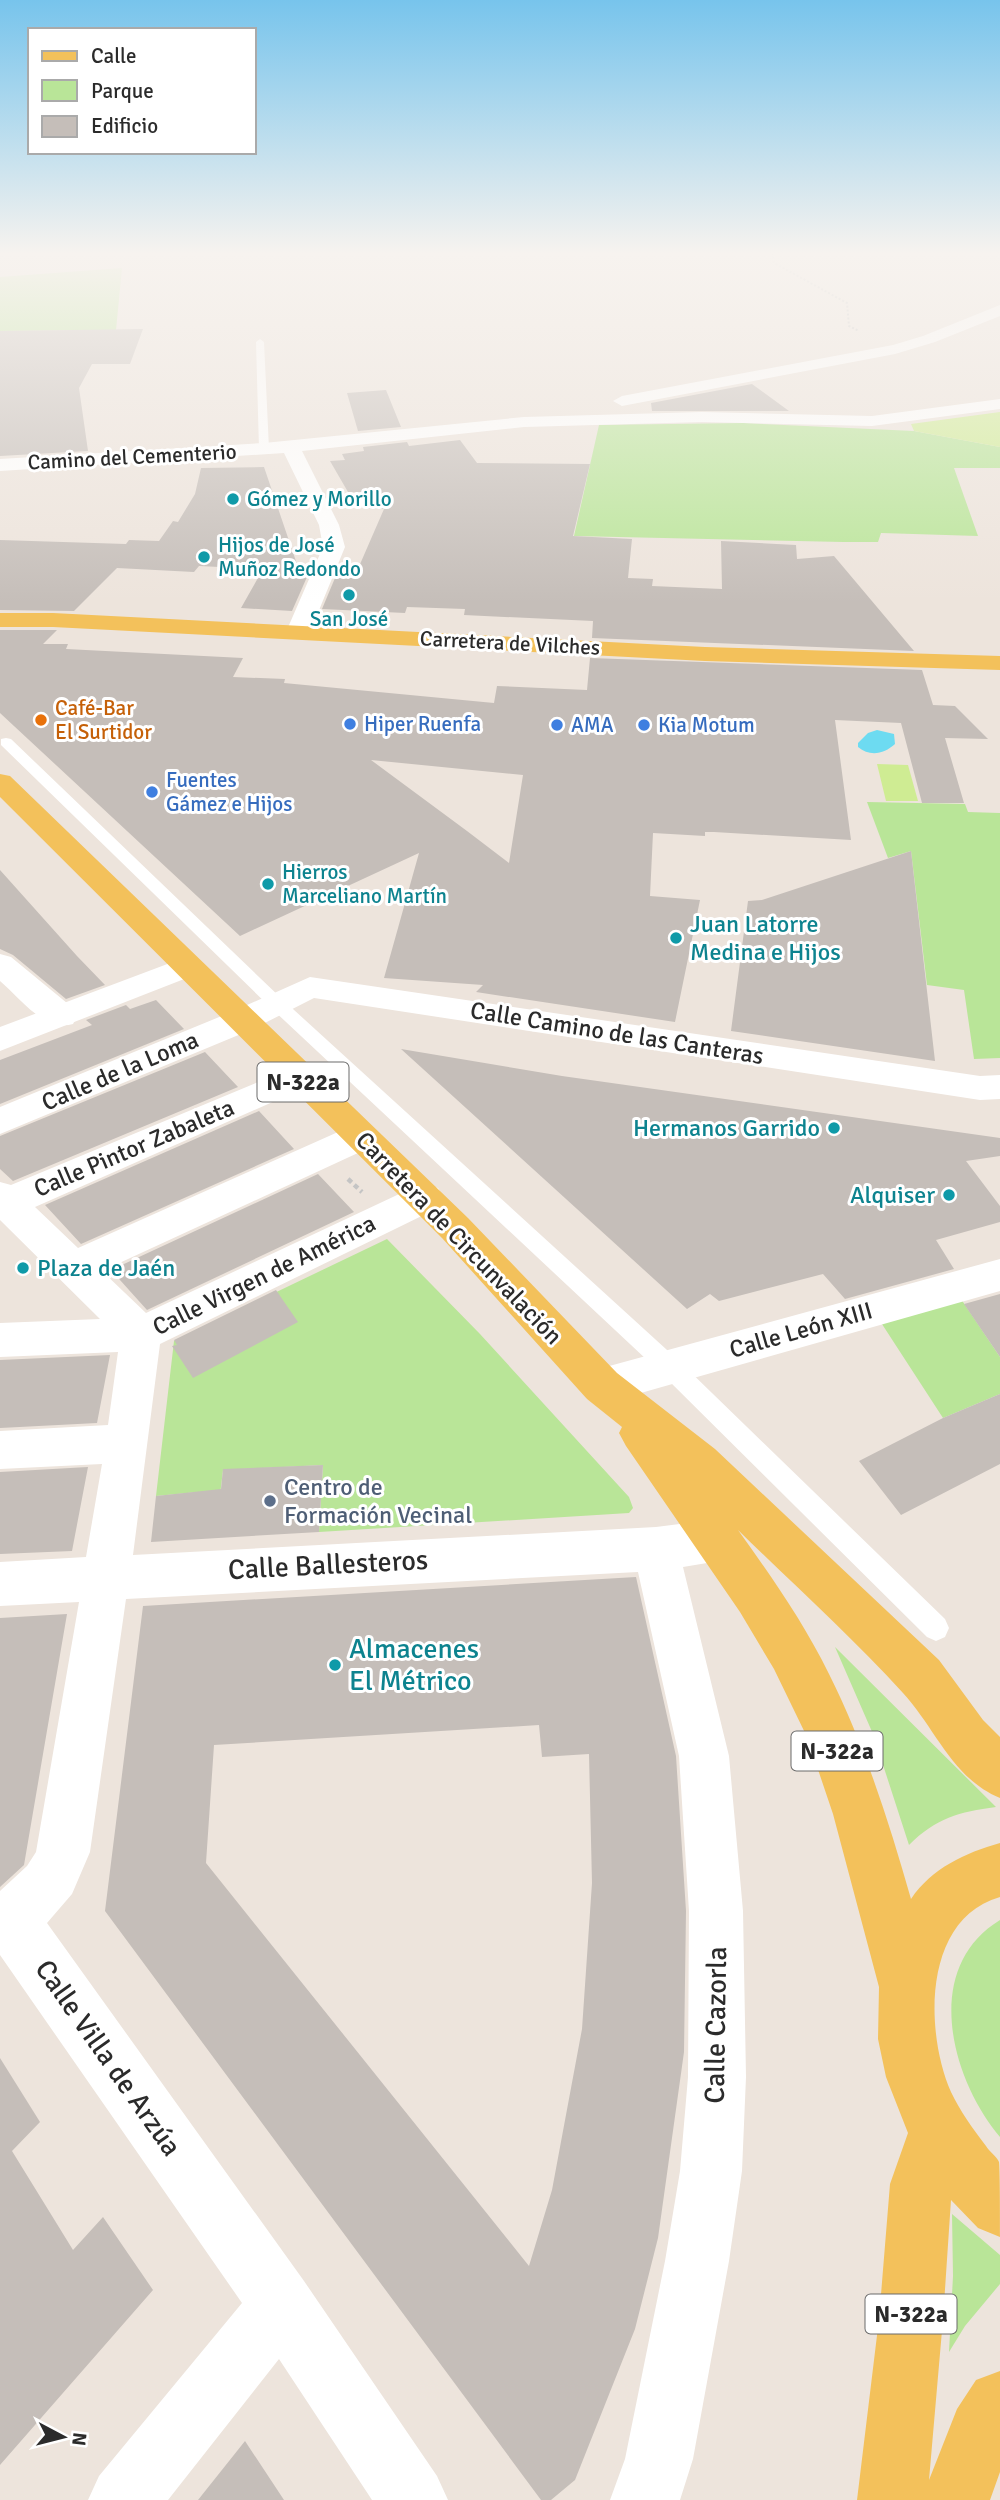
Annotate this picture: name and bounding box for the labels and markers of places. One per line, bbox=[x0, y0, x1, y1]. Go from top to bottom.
place label: Gómez y Morillo bbox=[247, 486, 392, 512]
marker: Gómez y Morillo bbox=[225, 491, 241, 507]
place label: Hijos de José Muñoz Redondo bbox=[218, 532, 361, 582]
marker: Hijos de José Muñoz Redondo bbox=[196, 549, 212, 565]
marker: San José bbox=[341, 587, 357, 603]
place label: San José bbox=[310, 606, 388, 632]
place label: Café-Bar El Surtidor bbox=[55, 695, 152, 745]
place label: Hiper Ruenfa bbox=[364, 711, 481, 737]
marker: Café-Bar El Surtidor bbox=[33, 712, 49, 728]
place label: AMA bbox=[571, 712, 614, 738]
place label: Kia Motum bbox=[658, 712, 755, 738]
marker: Hiper Ruenfa bbox=[342, 716, 358, 732]
marker: AMA bbox=[549, 717, 565, 733]
marker: Kia Motum bbox=[636, 717, 652, 733]
place label: Fuentes Gámez e Hijos bbox=[166, 767, 292, 817]
marker: Fuentes Gámez e Hijos bbox=[144, 784, 160, 800]
place label: Hierros Marceliano Martín bbox=[282, 859, 447, 909]
marker: Hierros Marceliano Martín bbox=[260, 876, 276, 892]
place label: Juan Latorre Medina e Hijos bbox=[690, 909, 841, 967]
marker: Juan Latorre Medina e Hijos bbox=[668, 930, 684, 946]
place label: Hermanos Garrido bbox=[633, 1113, 820, 1143]
marker: Hermanos Garrido bbox=[826, 1120, 842, 1136]
place label: Alquiser bbox=[850, 1180, 935, 1210]
marker: Alquiser bbox=[941, 1187, 957, 1203]
place label: Plaza de Jaén bbox=[37, 1253, 175, 1283]
marker: Plaza de Jaén bbox=[15, 1260, 31, 1276]
place label: Centro de Formación Vecinal bbox=[284, 1472, 472, 1530]
marker: Centro de Formación Vecinal bbox=[262, 1493, 278, 1509]
place label: Almacenes El Métrico bbox=[349, 1632, 479, 1698]
marker: Almacenes El Métrico bbox=[327, 1657, 343, 1673]

